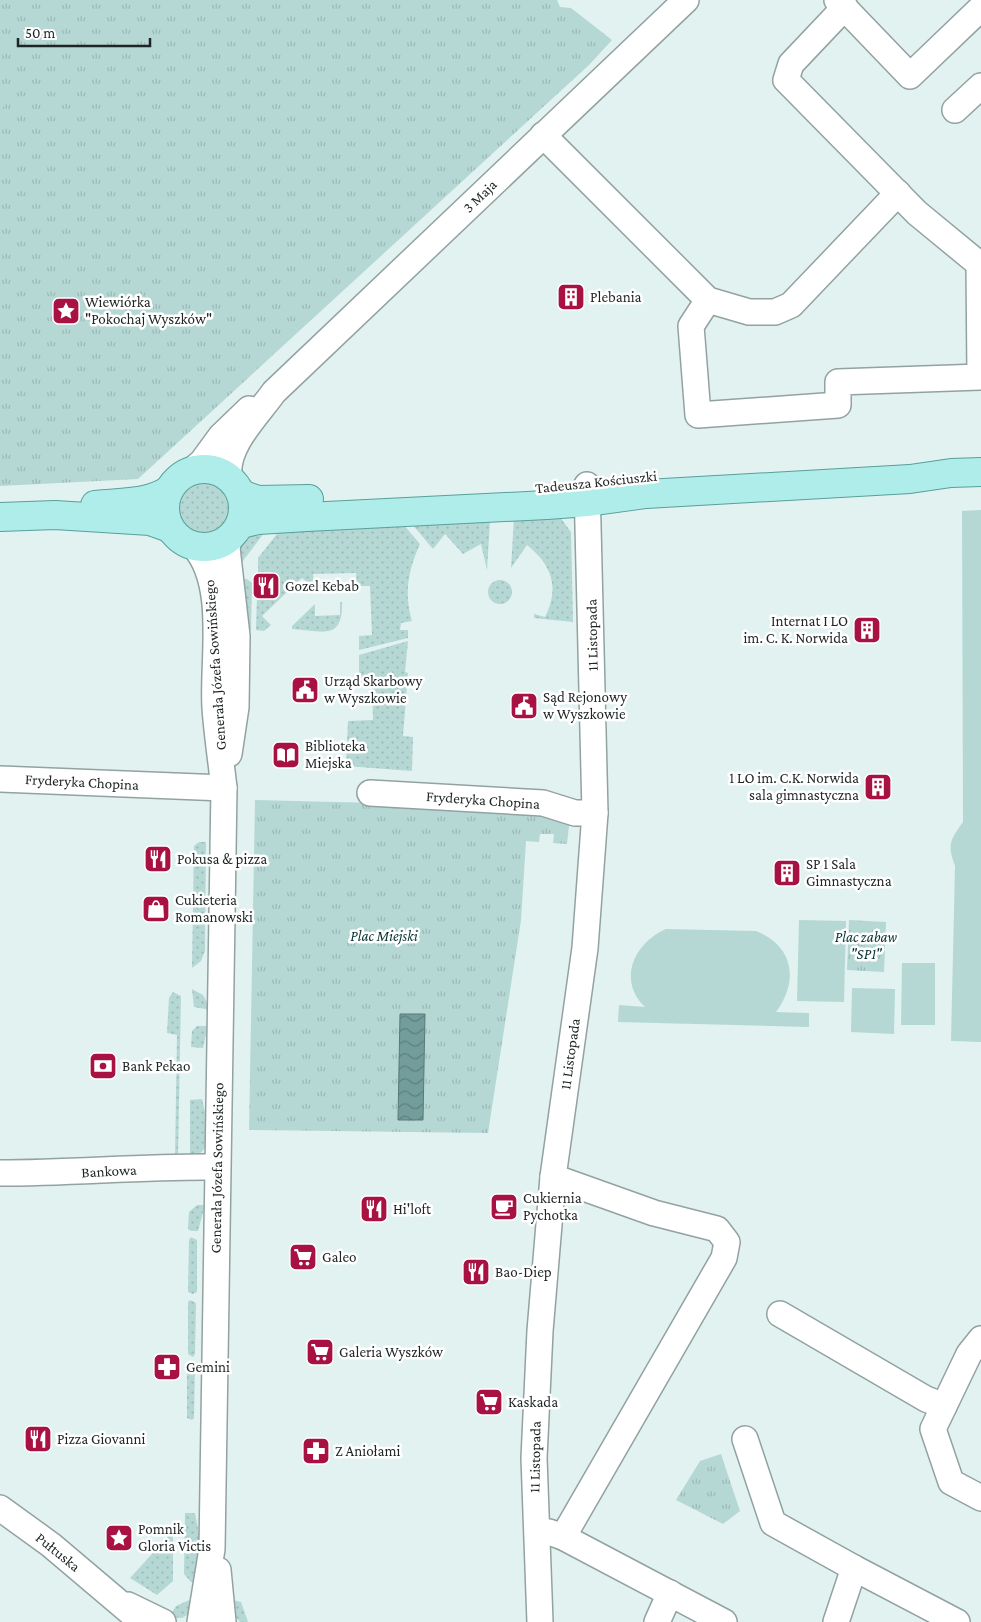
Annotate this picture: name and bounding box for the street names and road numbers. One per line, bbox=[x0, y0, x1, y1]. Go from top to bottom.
street label: 3 Maja bbox=[460, 176, 501, 216]
street label: Tadeusza Kościuszki bbox=[534, 468, 658, 496]
street label: Generała Józefa Sowińskiego bbox=[201, 579, 230, 751]
street label: 11 Listopada bbox=[583, 599, 602, 671]
street label: Fryderyka Chopina bbox=[25, 771, 139, 794]
street label: Fryderyka Chopina bbox=[425, 788, 541, 813]
street label: 11 Listopada bbox=[557, 1017, 584, 1091]
street label: Generała Józefa Sowińskiego bbox=[208, 1082, 227, 1254]
street label: Bankowa bbox=[81, 1162, 137, 1180]
street label: 11 Listopada bbox=[526, 1421, 545, 1493]
street label: Pułtuska bbox=[33, 1529, 83, 1575]

